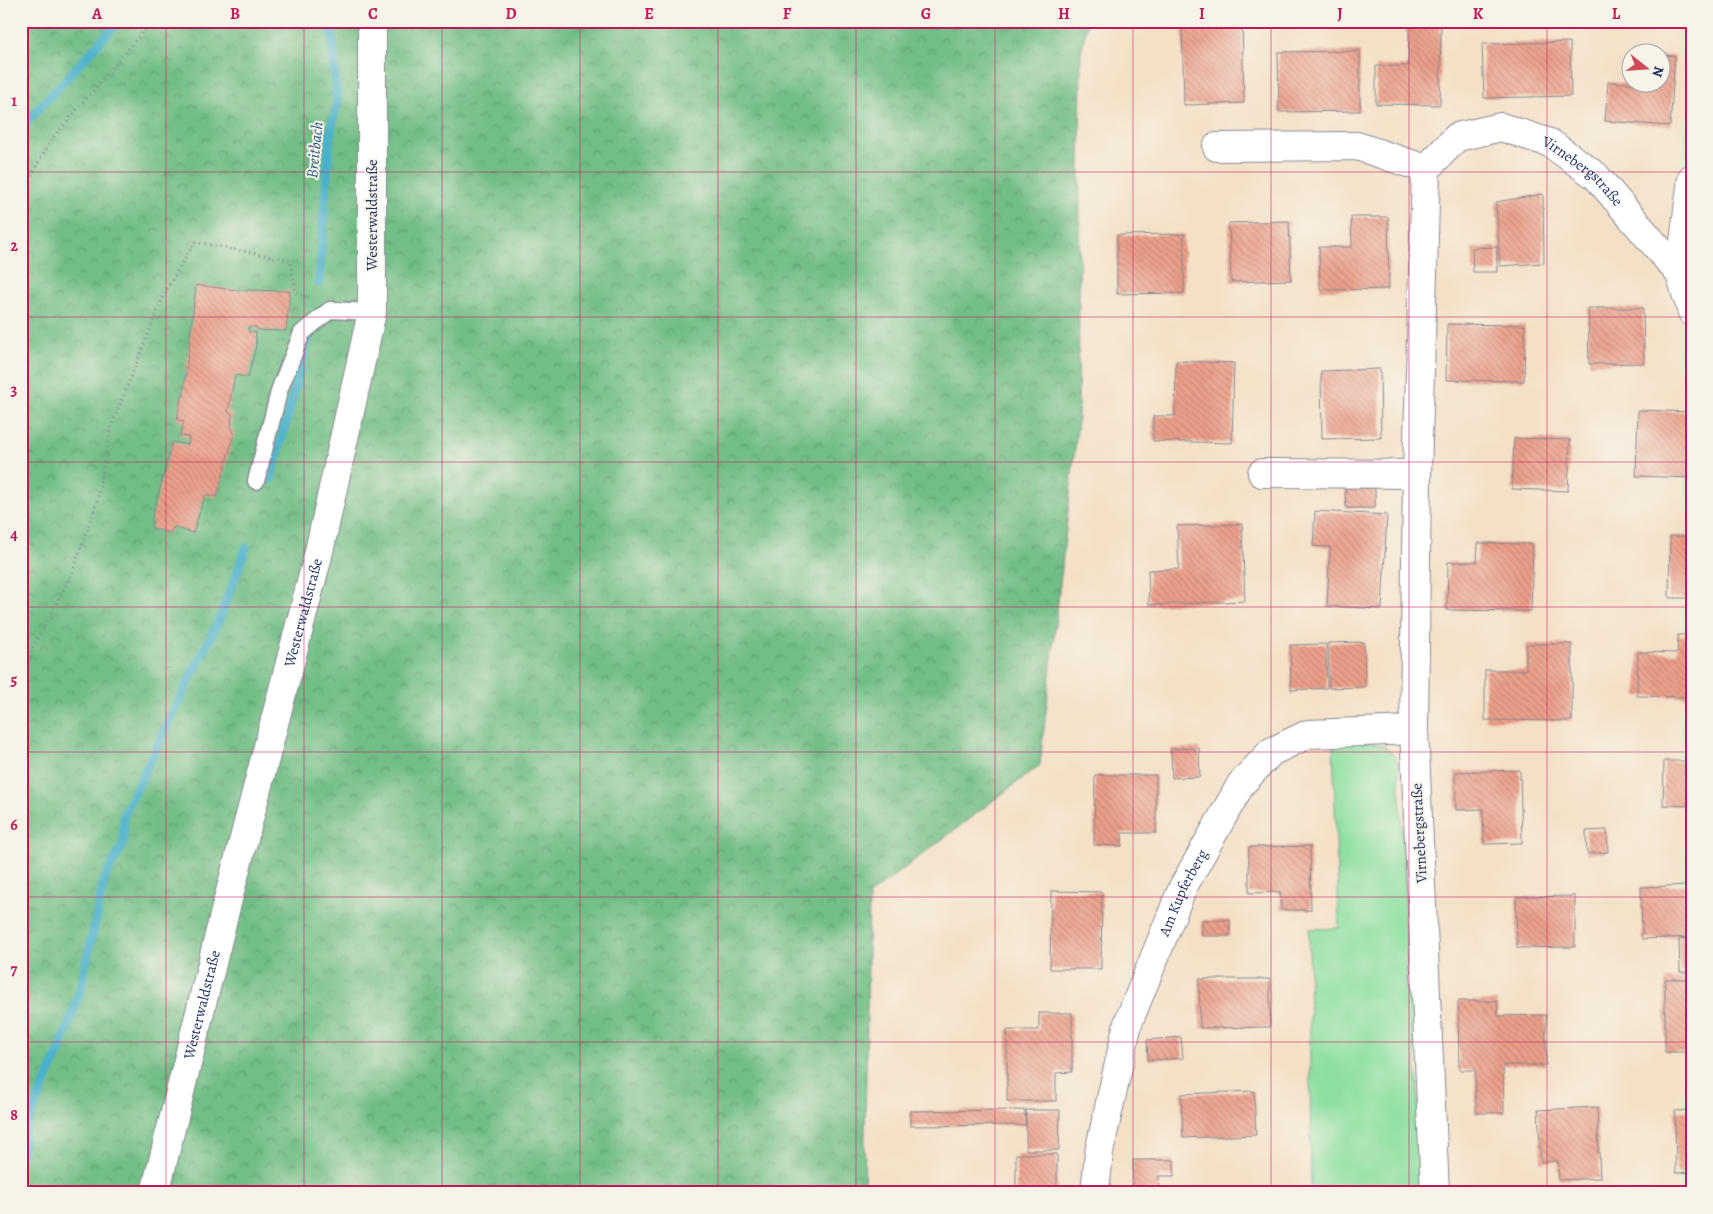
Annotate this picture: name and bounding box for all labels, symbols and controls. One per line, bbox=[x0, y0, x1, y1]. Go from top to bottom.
text: A bbox=[91, 3, 103, 25]
text: B bbox=[230, 3, 240, 25]
text: C bbox=[368, 3, 378, 25]
text: D bbox=[505, 3, 517, 25]
text: E bbox=[644, 3, 654, 25]
text: F bbox=[783, 3, 792, 25]
text: G bbox=[921, 3, 931, 25]
text: H bbox=[1058, 3, 1070, 25]
text: I bbox=[1199, 3, 1205, 25]
text: J bbox=[1337, 3, 1343, 25]
text: K bbox=[1473, 3, 1484, 25]
text: L bbox=[1612, 3, 1621, 25]
north arrow bbox=[1620, 42, 1670, 92]
text: N bbox=[1647, 64, 1669, 79]
text: 1 bbox=[11, 90, 17, 112]
water label: Breitbach bbox=[301, 120, 329, 179]
street label: Virnebergstraße bbox=[1539, 131, 1628, 211]
street label: Westerwaldstraße bbox=[362, 159, 382, 272]
text: 2 bbox=[10, 235, 18, 257]
text: 3 bbox=[11, 379, 18, 401]
text: 4 bbox=[10, 524, 18, 546]
street label: Westerwaldstraße bbox=[279, 556, 327, 670]
text: 5 bbox=[11, 669, 18, 691]
street label: Virnebergstraße bbox=[1406, 782, 1432, 885]
text: 6 bbox=[10, 814, 18, 836]
street label: Am Kupferberg bbox=[1154, 845, 1212, 940]
street label: Westerwaldstraße bbox=[178, 948, 225, 1062]
text: 7 bbox=[11, 959, 18, 981]
text: 8 bbox=[10, 1104, 18, 1126]

